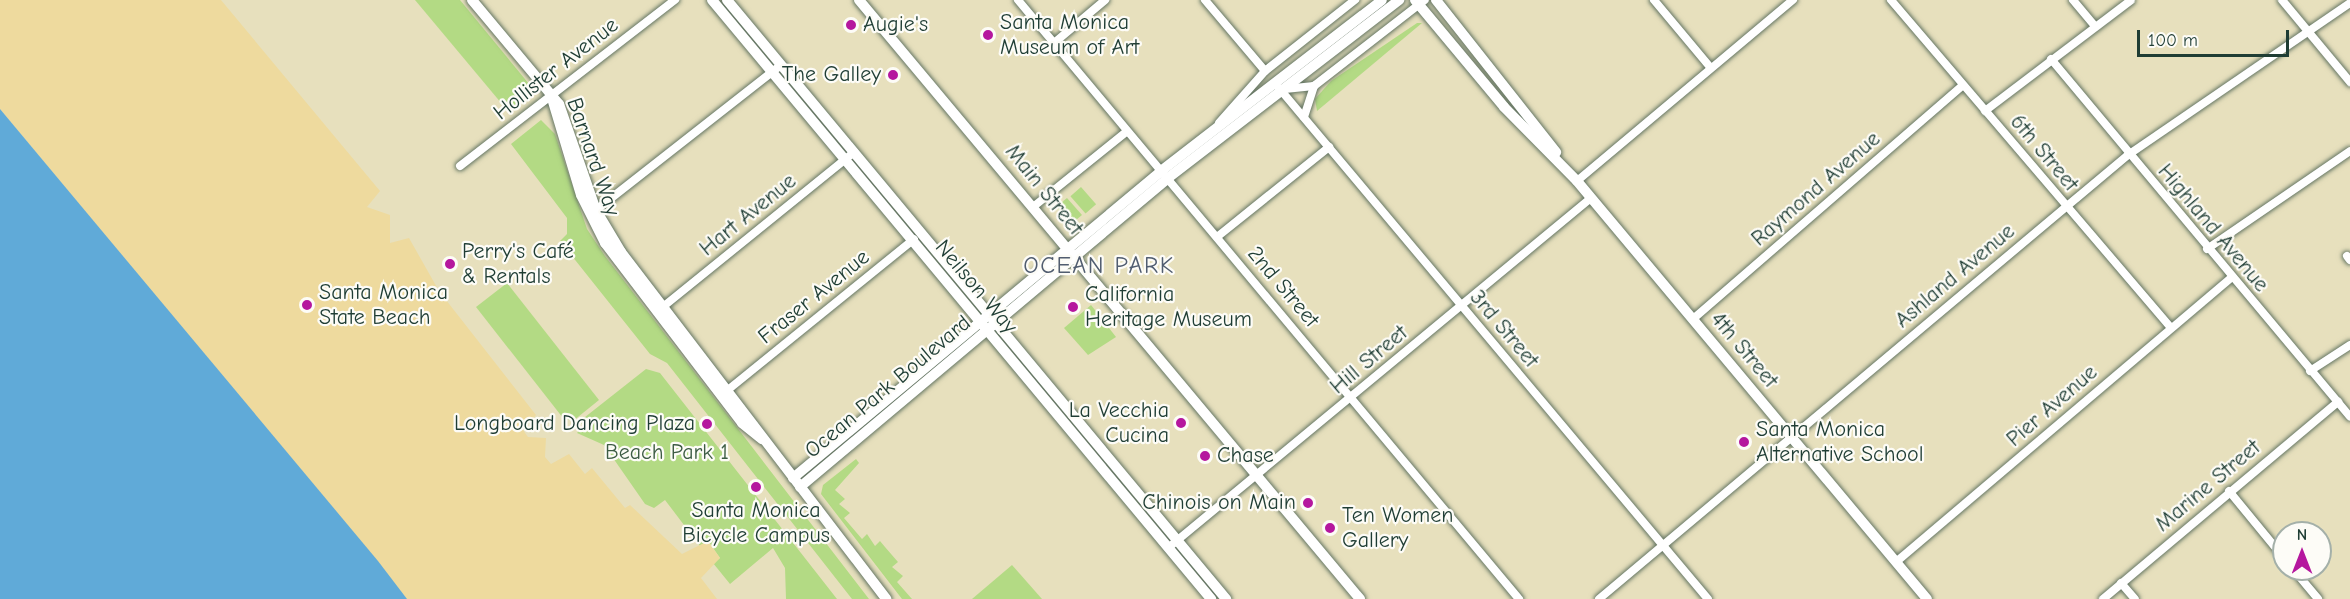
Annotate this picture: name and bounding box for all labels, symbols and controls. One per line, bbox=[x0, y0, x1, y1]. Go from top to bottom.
place label: Santa Monica Museum of Art bbox=[1000, 9, 1139, 60]
street label: Hollister Avenue bbox=[488, 12, 624, 126]
place label: Augie's bbox=[863, 12, 928, 38]
marker: Augie's bbox=[844, 18, 858, 32]
scale bar bbox=[2140, 18, 2292, 56]
marker: Santa Monica Museum of Art bbox=[981, 28, 995, 42]
text: 100 m bbox=[2148, 30, 2198, 51]
place label: The Galley bbox=[782, 62, 881, 88]
marker: The Galley bbox=[886, 68, 900, 82]
street label: Barnard Way bbox=[560, 95, 626, 219]
street label: 6th Street bbox=[2004, 109, 2084, 197]
street label: Raymond Avenue bbox=[1746, 126, 1886, 252]
street label: Main Street bbox=[999, 139, 1089, 241]
street label: Highland Avenue bbox=[2152, 159, 2274, 297]
street label: Hart Avenue bbox=[694, 168, 802, 262]
street label: Ashland Avenue bbox=[1890, 218, 2020, 334]
street label: Neilson Way bbox=[929, 235, 1023, 339]
place label: Perry's Café & Rentals bbox=[462, 238, 574, 290]
street label: 2nd Street bbox=[1241, 241, 1325, 333]
street label: Fraser Avenue bbox=[753, 244, 875, 350]
district label: OCEAN PARK bbox=[1023, 252, 1175, 280]
marker: Perry's Café & Rentals bbox=[443, 257, 457, 271]
place label: Santa Monica State Beach bbox=[319, 279, 448, 330]
place label: California Heritage Museum bbox=[1085, 281, 1252, 332]
street label: 3rd Street bbox=[1464, 285, 1544, 373]
marker: Santa Monica State Beach bbox=[300, 298, 314, 312]
marker: California Heritage Museum bbox=[1066, 300, 1080, 314]
street label: 4th Street bbox=[1705, 307, 1783, 393]
street label: Ocean Park Boulevard bbox=[800, 310, 976, 464]
street label: Hill Street bbox=[1325, 320, 1413, 400]
street label: Pier Avenue bbox=[2001, 359, 2103, 453]
place label: La Vecchia Cucina bbox=[1069, 397, 1169, 448]
place label: Longboard Dancing Plaza bbox=[454, 411, 695, 437]
marker: La Vecchia Cucina bbox=[1174, 416, 1188, 430]
place label: Santa Monica Alternative School bbox=[1756, 416, 1924, 468]
marker: Longboard Dancing Plaza bbox=[700, 417, 714, 431]
street label: Marine Street bbox=[2150, 434, 2266, 538]
marker: Santa Monica Alternative School bbox=[1737, 435, 1751, 449]
park label: Beach Park 1 bbox=[605, 440, 729, 466]
place label: Chase bbox=[1217, 443, 1274, 469]
marker: Chase bbox=[1198, 449, 1212, 463]
marker: Santa Monica Bicycle Campus bbox=[749, 480, 763, 494]
place label: Chinois on Main bbox=[1142, 490, 1296, 516]
marker: Chinois on Main bbox=[1301, 496, 1315, 510]
place label: Santa Monica Bicycle Campus bbox=[682, 497, 830, 548]
place label: Ten Women Gallery bbox=[1342, 502, 1453, 554]
marker: Ten Women Gallery bbox=[1323, 521, 1337, 535]
north arrow bbox=[2272, 521, 2332, 581]
text: N bbox=[2297, 526, 2307, 544]

